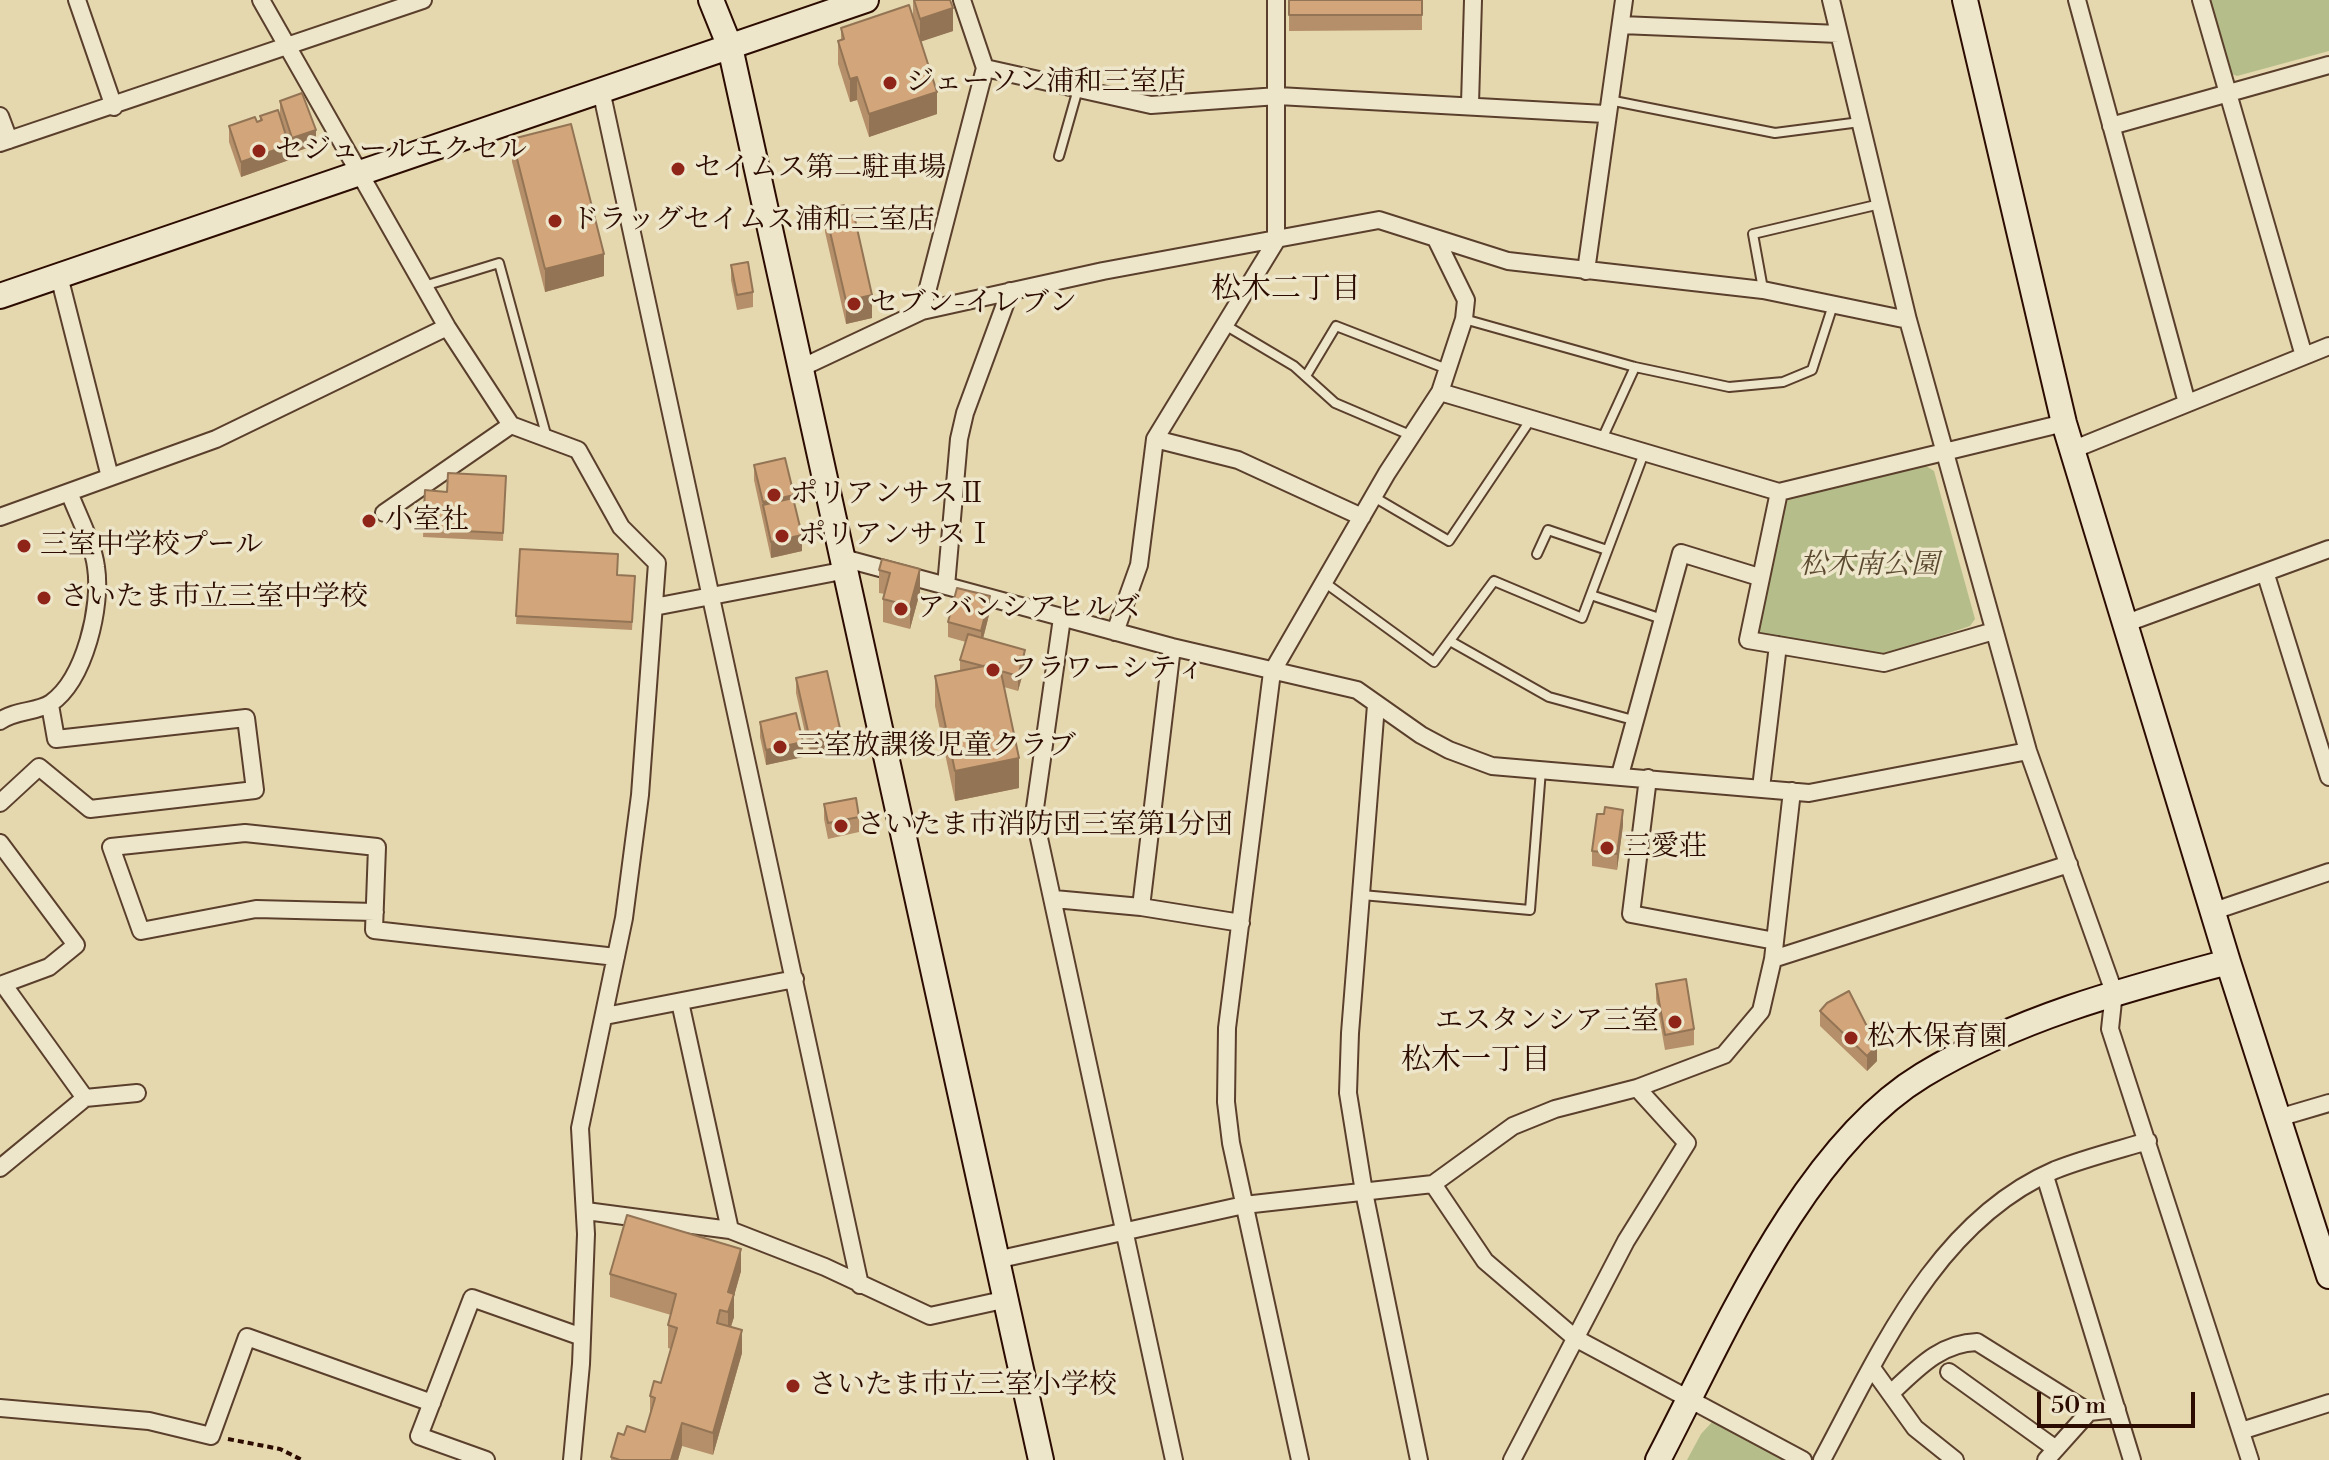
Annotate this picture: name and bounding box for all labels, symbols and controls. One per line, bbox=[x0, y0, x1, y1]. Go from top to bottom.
place label: ジェーソン浦和三室店 bbox=[906, 66, 1186, 100]
marker: ジェーソン浦和三室店 bbox=[881, 74, 899, 92]
place label: セジュールエクセル bbox=[275, 134, 527, 168]
marker: セジュールエクセル bbox=[250, 142, 268, 160]
place label: セイムス第二駐車場 bbox=[694, 152, 946, 186]
marker: セイムス第二駐車場 bbox=[669, 160, 687, 178]
place label: ドラッグセイムス浦和三室店 bbox=[571, 204, 935, 238]
marker: ドラッグセイムス浦和三室店 bbox=[546, 212, 564, 230]
district label: 松木二丁目 bbox=[1211, 273, 1361, 309]
place label: セブン-イレブン bbox=[870, 287, 1077, 321]
marker: セブン-イレブン bbox=[845, 295, 863, 313]
place label: ポリアンサスⅡ bbox=[790, 478, 986, 512]
marker: ポリアンサスⅡ bbox=[765, 486, 783, 504]
place label: 小室社 bbox=[385, 504, 469, 538]
marker: 小室社 bbox=[360, 512, 378, 530]
place label: ポリアンサスⅠ bbox=[798, 519, 994, 553]
marker: ポリアンサスⅠ bbox=[773, 527, 791, 545]
place label: 三室中学校プール bbox=[40, 529, 263, 563]
marker: 三室中学校プール bbox=[15, 537, 33, 555]
park label: 松木南公園 bbox=[1799, 549, 1939, 583]
place label: さいたま市立三室中学校 bbox=[60, 581, 368, 615]
marker: さいたま市立三室中学校 bbox=[35, 589, 53, 607]
place label: アバンシアヒルズ bbox=[917, 592, 1141, 626]
marker: アバンシアヒルズ bbox=[892, 600, 910, 618]
place label: フラワーシティ bbox=[1009, 653, 1205, 687]
marker: フラワーシティ bbox=[984, 661, 1002, 679]
place label: 三室放課後児童クラブ bbox=[796, 730, 1076, 764]
marker: 三室放課後児童クラブ bbox=[771, 738, 789, 756]
place label: さいたま市消防団三室第1分団 bbox=[857, 809, 1233, 843]
marker: さいたま市消防団三室第1分団 bbox=[832, 817, 850, 835]
place label: 三愛荘 bbox=[1623, 831, 1707, 865]
marker: 三愛荘 bbox=[1598, 839, 1616, 857]
place label: エスタンシア三室 bbox=[1435, 1005, 1659, 1039]
marker: エスタンシア三室 bbox=[1666, 1013, 1684, 1031]
place label: 松木保育園 bbox=[1867, 1021, 2007, 1055]
marker: 松木保育園 bbox=[1842, 1029, 1860, 1047]
district label: 松木一丁目 bbox=[1401, 1044, 1551, 1080]
place label: さいたま市立三室小学校 bbox=[809, 1369, 1117, 1403]
scale bar bbox=[2041, 1376, 2199, 1426]
marker: さいたま市立三室小学校 bbox=[784, 1377, 802, 1395]
text: 50 m bbox=[2051, 1391, 2106, 1421]

